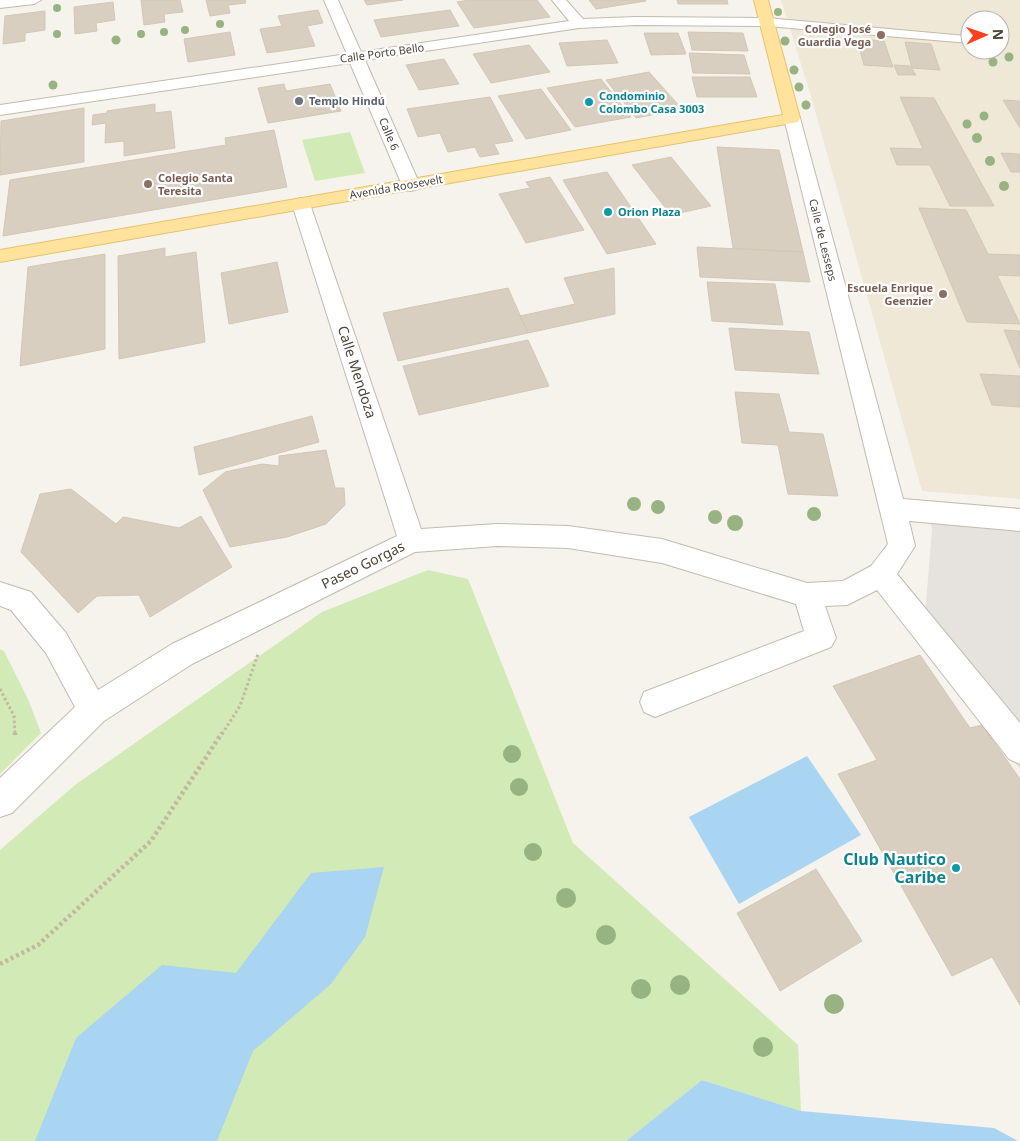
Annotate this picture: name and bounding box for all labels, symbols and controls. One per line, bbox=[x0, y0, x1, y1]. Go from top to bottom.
north arrow bbox=[960, 10, 1010, 60]
place label: Colegio José Guardia Vega bbox=[798, 21, 871, 49]
marker: Colegio José Guardia Vega bbox=[875, 29, 887, 41]
text: N bbox=[989, 29, 1008, 41]
street label: Calle Porto Bello bbox=[339, 39, 425, 66]
place label: Condominio Colombo Casa 3003 bbox=[599, 88, 704, 116]
place label: Templo Hindú bbox=[309, 93, 385, 108]
marker: Templo Hindú bbox=[293, 95, 305, 107]
marker: Condominio Colombo Casa 3003 bbox=[583, 96, 595, 108]
street label: Calle 6 bbox=[376, 115, 403, 152]
place label: Colegio Santa Teresita bbox=[158, 170, 233, 198]
street label: Avenida Roosevelt bbox=[348, 171, 444, 202]
marker: Colegio Santa Teresita bbox=[142, 178, 154, 190]
street label: Calle de Lesseps bbox=[806, 197, 841, 283]
place label: Orion Plaza bbox=[618, 204, 681, 219]
marker: Orion Plaza bbox=[602, 206, 614, 218]
place label: Escuela Enrique Geenzier bbox=[847, 280, 933, 308]
marker: Escuela Enrique Geenzier bbox=[937, 288, 949, 300]
street label: Calle Mendoza bbox=[334, 323, 381, 420]
street label: Paseo Gorgas bbox=[318, 536, 408, 593]
place label: Club Nautico Caribe bbox=[843, 848, 946, 888]
marker: Club Nautico Caribe bbox=[950, 862, 962, 874]

